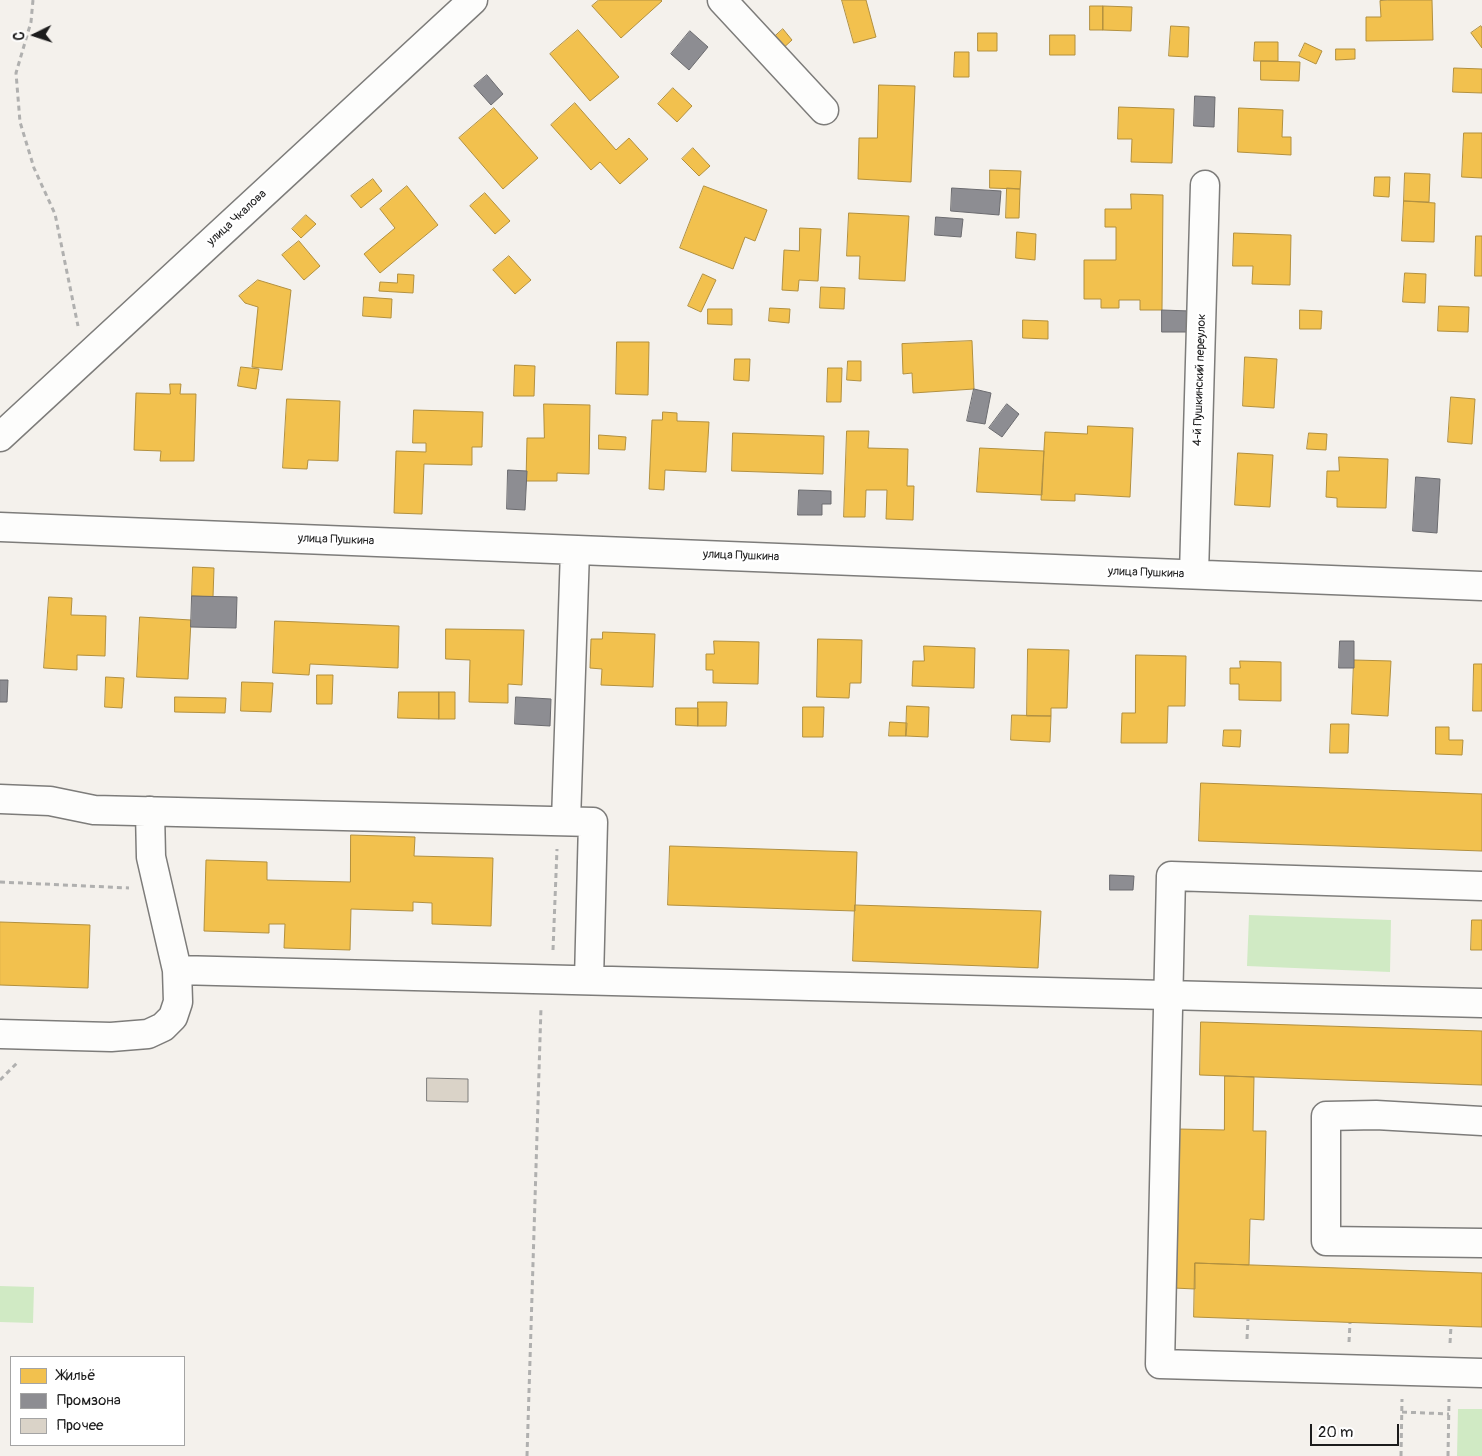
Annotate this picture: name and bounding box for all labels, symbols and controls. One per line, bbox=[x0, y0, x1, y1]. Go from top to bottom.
north arrow bbox=[10, 10, 60, 60]
text: С bbox=[11, 31, 28, 41]
street label: улица Чкалова bbox=[204, 187, 270, 249]
street label: 4-й Пушкинский переулок bbox=[1190, 314, 1210, 446]
street label: улица Пушкина bbox=[298, 531, 374, 549]
street label: улица Пушкина bbox=[703, 547, 779, 565]
street label: улица Пушкина bbox=[1108, 564, 1184, 582]
legend bbox=[10, 1356, 185, 1446]
text: Жильё bbox=[57, 1366, 96, 1385]
text: Промзона bbox=[57, 1391, 121, 1410]
scale bar bbox=[1312, 1414, 1401, 1446]
text: Прочее bbox=[57, 1416, 104, 1435]
text: 20 m bbox=[1318, 1423, 1353, 1442]

